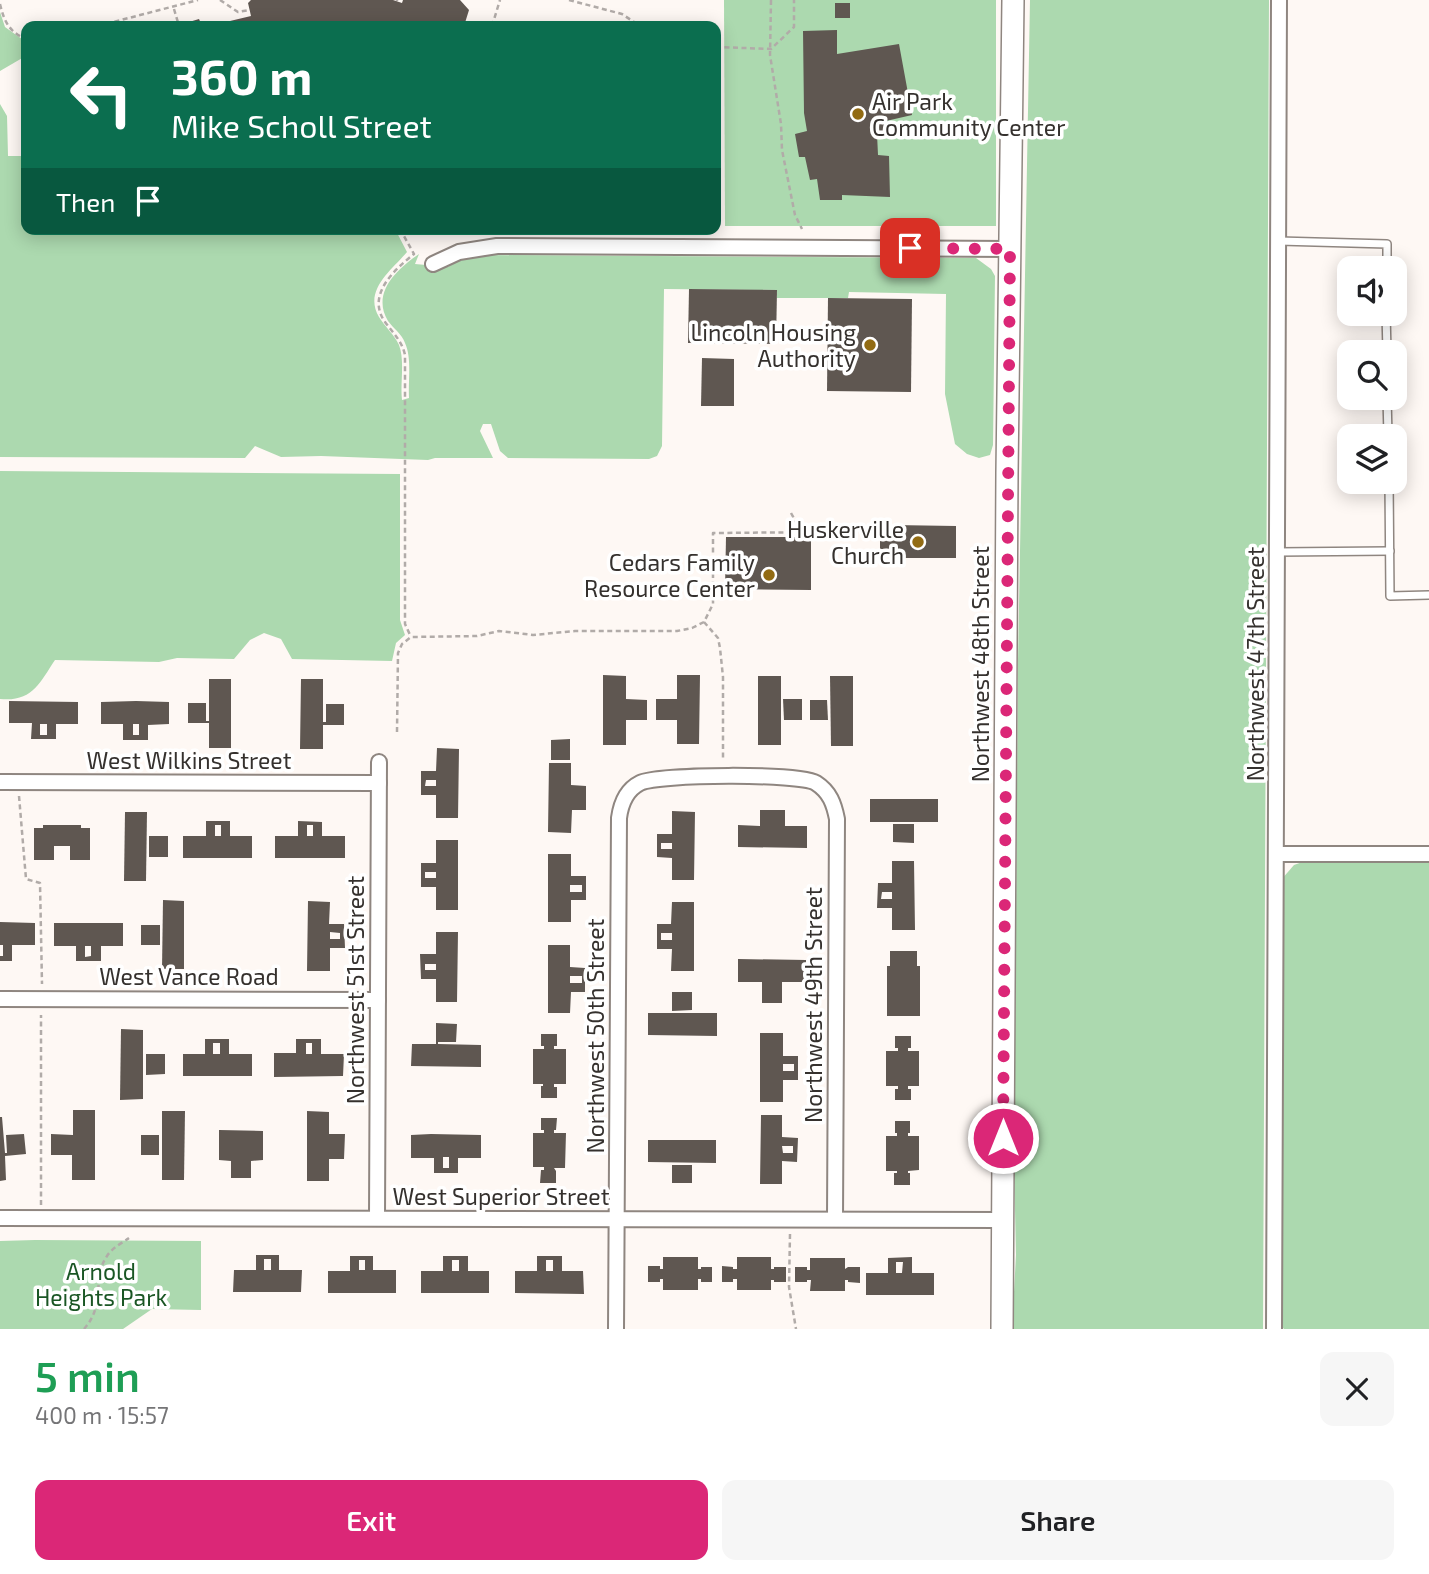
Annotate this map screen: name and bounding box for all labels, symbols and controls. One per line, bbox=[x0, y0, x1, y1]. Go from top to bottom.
text: 360 m bbox=[171, 46, 312, 105]
icon: left bbox=[56, 49, 147, 140]
place label: Air Park Community Center bbox=[872, 87, 1065, 141]
text: Mike Scholl Street bbox=[171, 106, 432, 144]
marker: Air Park Community Center bbox=[850, 106, 866, 122]
icon: arrive bbox=[129, 182, 167, 220]
text: Then bbox=[56, 186, 115, 217]
pin bbox=[880, 218, 940, 278]
icon: arrive bbox=[891, 229, 929, 267]
map controls bbox=[1337, 256, 1407, 494]
button: sound bbox=[1337, 256, 1407, 326]
place label: Lincoln Housing Authority bbox=[691, 318, 856, 372]
marker: Lincoln Housing Authority bbox=[862, 337, 878, 353]
button: search bbox=[1337, 340, 1407, 410]
button: layers bbox=[1337, 424, 1407, 494]
place label: Huskerville Church bbox=[787, 515, 904, 569]
marker: Huskerville Church bbox=[910, 534, 926, 550]
street label: Northwest 48th Street bbox=[966, 545, 994, 782]
street label: Northwest 47th Street bbox=[1241, 546, 1269, 781]
place label: Cedars Family Resource Center bbox=[584, 548, 755, 602]
marker: Cedars Family Resource Center bbox=[761, 567, 777, 583]
street label: West Wilkins Street bbox=[87, 746, 292, 774]
street label: Northwest 51st Street bbox=[341, 876, 369, 1104]
street label: Northwest 49th Street bbox=[799, 887, 827, 1123]
street label: Northwest 50th Street bbox=[581, 918, 609, 1153]
street label: West Vance Road bbox=[99, 962, 279, 990]
position arrow bbox=[966, 1101, 1040, 1175]
street label: West Superior Street bbox=[393, 1182, 610, 1210]
park label: Arnold Heights Park bbox=[35, 1257, 167, 1311]
text: 5 min bbox=[35, 1350, 140, 1400]
button: close bbox=[1320, 1352, 1394, 1426]
text: 400 m · 15:57 bbox=[35, 1401, 169, 1429]
button: Exit bbox=[35, 1480, 708, 1560]
button: Share bbox=[722, 1480, 1394, 1560]

